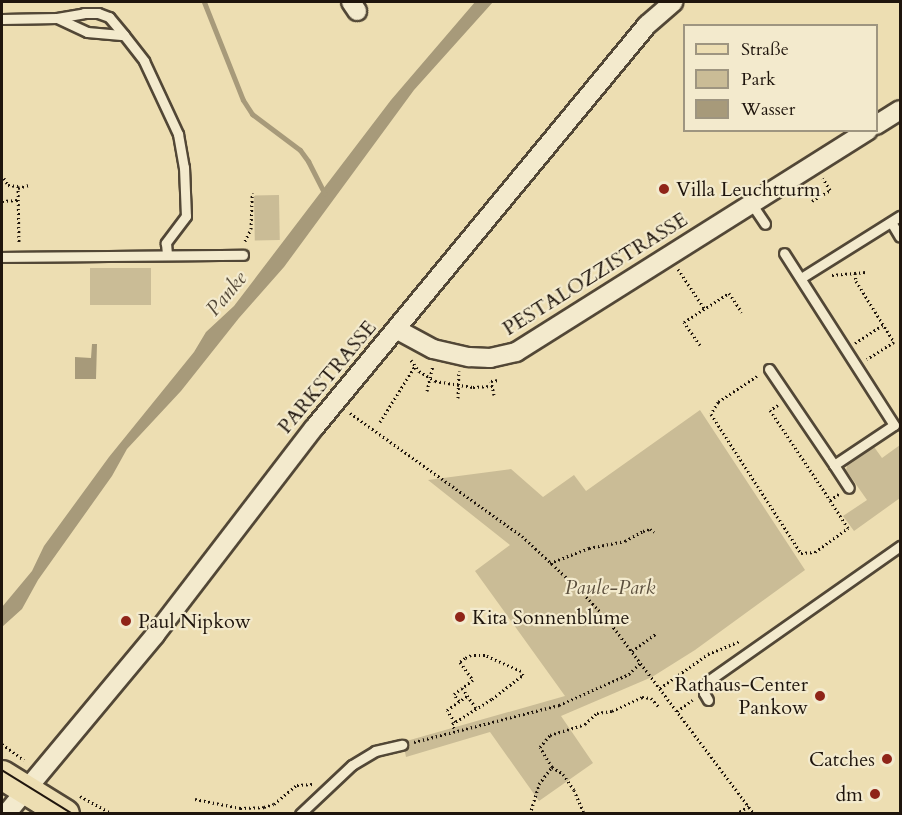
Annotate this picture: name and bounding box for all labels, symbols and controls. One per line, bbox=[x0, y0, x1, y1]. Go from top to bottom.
legend bbox=[683, 24, 878, 132]
text: Straße bbox=[741, 37, 789, 62]
text: Park bbox=[741, 67, 776, 92]
text: Wasser bbox=[741, 97, 795, 122]
place label: Villa Leuchtturm bbox=[676, 177, 821, 201]
marker: Villa Leuchtturm bbox=[657, 182, 671, 196]
street label: PESTALOZZISTRASSE bbox=[498, 207, 692, 341]
water label: Panke bbox=[201, 267, 253, 321]
street label: PARKSTRASSE bbox=[273, 316, 381, 438]
park label: Paule-Park bbox=[565, 575, 655, 599]
place label: Kita Sonnenblume bbox=[472, 605, 630, 629]
place label: Paul Nipkow bbox=[138, 609, 251, 633]
marker: Kita Sonnenblume bbox=[453, 610, 467, 624]
marker: Paul Nipkow bbox=[119, 614, 133, 628]
place label: Rathaus-Center Pankow bbox=[675, 672, 808, 719]
marker: Rathaus-Center Pankow bbox=[813, 689, 827, 703]
place label: Catches bbox=[809, 747, 875, 771]
marker: Catches bbox=[880, 752, 894, 766]
place label: dm bbox=[835, 782, 863, 806]
marker: dm bbox=[868, 787, 882, 801]

